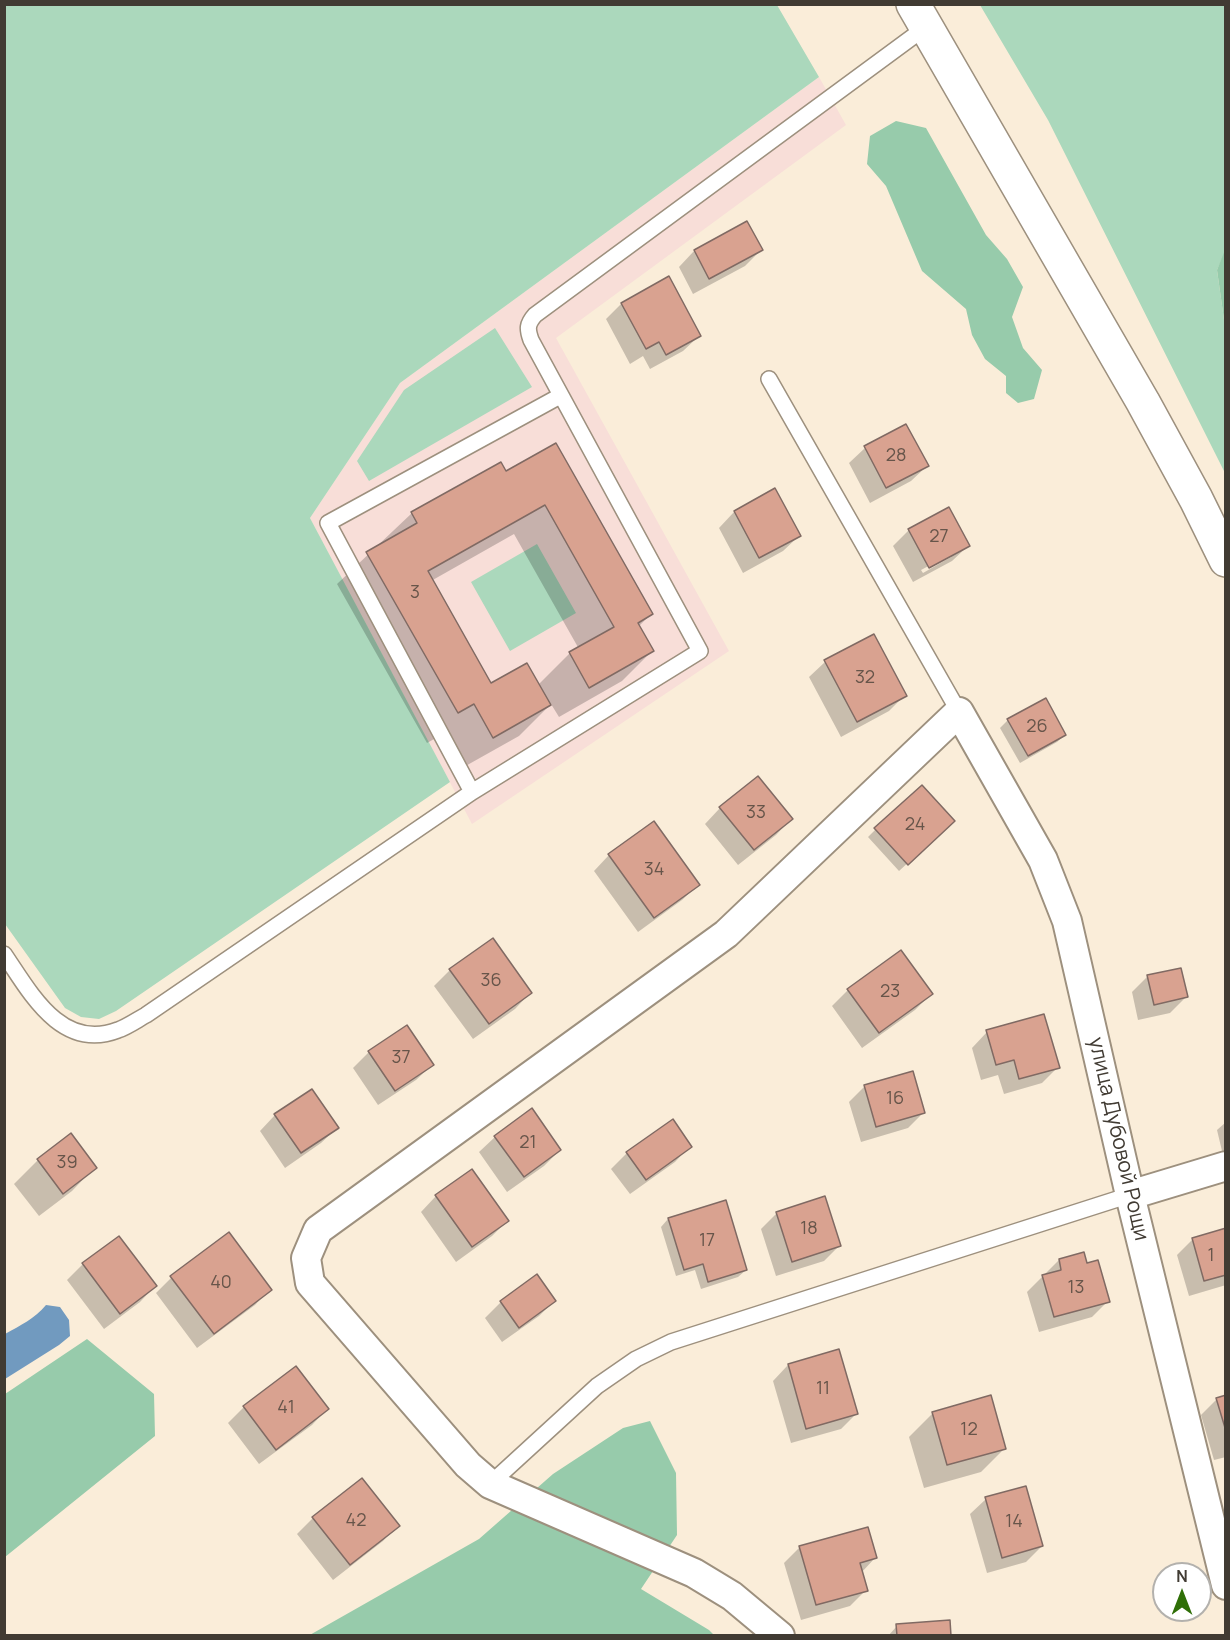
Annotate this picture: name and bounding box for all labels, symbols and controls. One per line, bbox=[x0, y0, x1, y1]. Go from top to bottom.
house number: 28 bbox=[886, 445, 906, 467]
house number: 27 bbox=[929, 526, 949, 548]
house number: 3 bbox=[410, 582, 420, 604]
house number: 32 bbox=[855, 667, 875, 689]
house number: 26 bbox=[1026, 716, 1048, 738]
house number: 33 bbox=[746, 802, 766, 824]
house number: 24 bbox=[905, 814, 925, 836]
house number: 34 bbox=[644, 859, 664, 881]
house number: 36 bbox=[480, 970, 502, 992]
house number: 23 bbox=[880, 981, 900, 1003]
street label: улица Дубовой Рощи bbox=[1082, 1035, 1154, 1243]
house number: 37 bbox=[392, 1047, 410, 1069]
house number: 16 bbox=[886, 1088, 904, 1110]
house number: 21 bbox=[519, 1132, 537, 1154]
house number: 39 bbox=[56, 1152, 78, 1174]
house number: 18 bbox=[800, 1218, 818, 1240]
house number: 17 bbox=[699, 1230, 715, 1252]
house number: 1 bbox=[1207, 1245, 1215, 1267]
house number: 40 bbox=[210, 1272, 232, 1294]
house number: 13 bbox=[1068, 1277, 1084, 1299]
house number: 11 bbox=[816, 1378, 830, 1400]
house number: 41 bbox=[277, 1397, 295, 1419]
house number: 12 bbox=[960, 1419, 978, 1441]
house number: 42 bbox=[346, 1510, 366, 1532]
house number: 14 bbox=[1005, 1511, 1023, 1533]
north arrow bbox=[1152, 1562, 1212, 1622]
text: N bbox=[1176, 1565, 1188, 1587]

